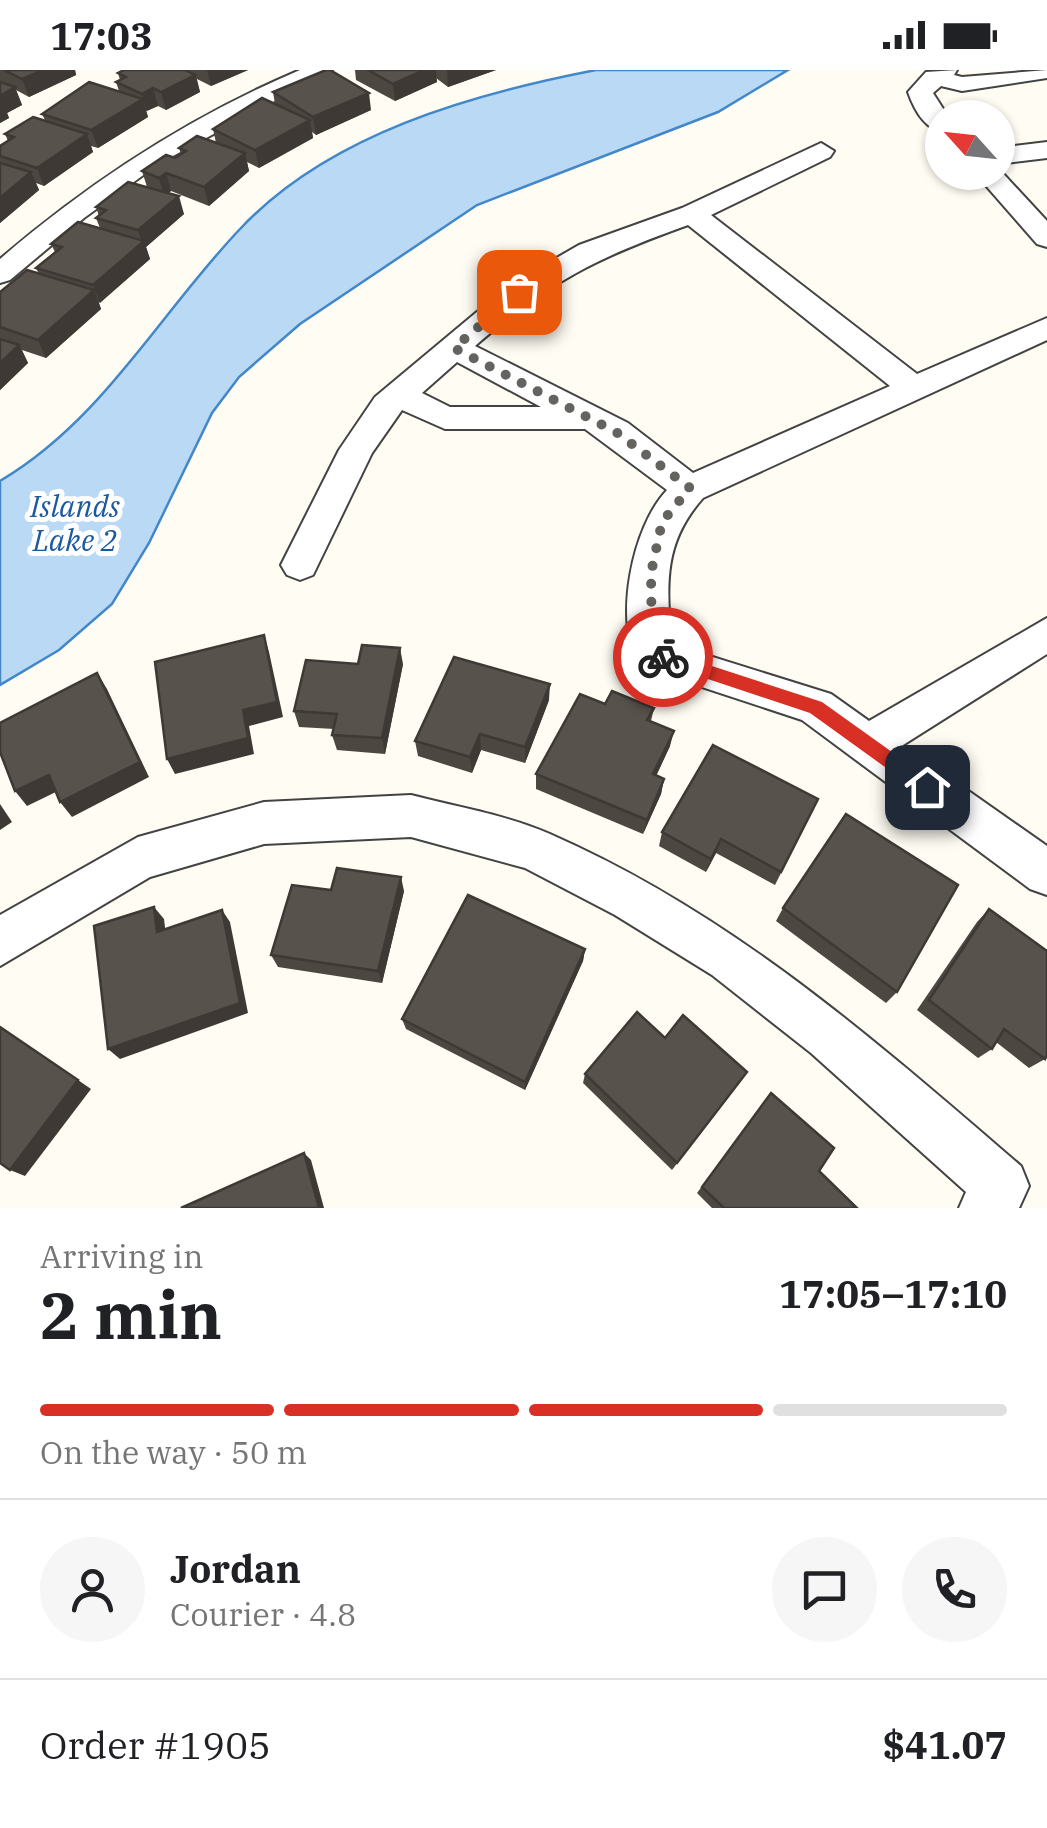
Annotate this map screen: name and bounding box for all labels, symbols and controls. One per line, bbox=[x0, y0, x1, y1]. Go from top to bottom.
text: 17:03 bbox=[50, 11, 153, 60]
north arrow bbox=[925, 100, 1015, 190]
map controls bbox=[925, 100, 1015, 190]
pin bbox=[477, 250, 562, 335]
icon: bag bbox=[492, 265, 547, 320]
water label: Islands Lake 2 bbox=[29, 486, 120, 559]
courier bbox=[613, 607, 713, 707]
icon: bike bbox=[636, 630, 691, 685]
pin bbox=[885, 745, 970, 830]
icon: home bbox=[900, 760, 955, 815]
text: Arriving in bbox=[40, 1235, 203, 1277]
text: 17:05–17:10 bbox=[779, 1269, 1007, 1318]
text: 2 min bbox=[40, 1272, 222, 1357]
text: On the way · 50 m bbox=[40, 1431, 307, 1473]
button: person bbox=[40, 1537, 145, 1642]
button: chat bbox=[772, 1537, 877, 1642]
button: phone bbox=[902, 1537, 1007, 1642]
text: Jordan bbox=[170, 1544, 301, 1593]
text: Courier · 4.8 bbox=[170, 1593, 356, 1635]
text: Order #1905 bbox=[40, 1720, 271, 1769]
text: $41.07 bbox=[882, 1720, 1007, 1769]

